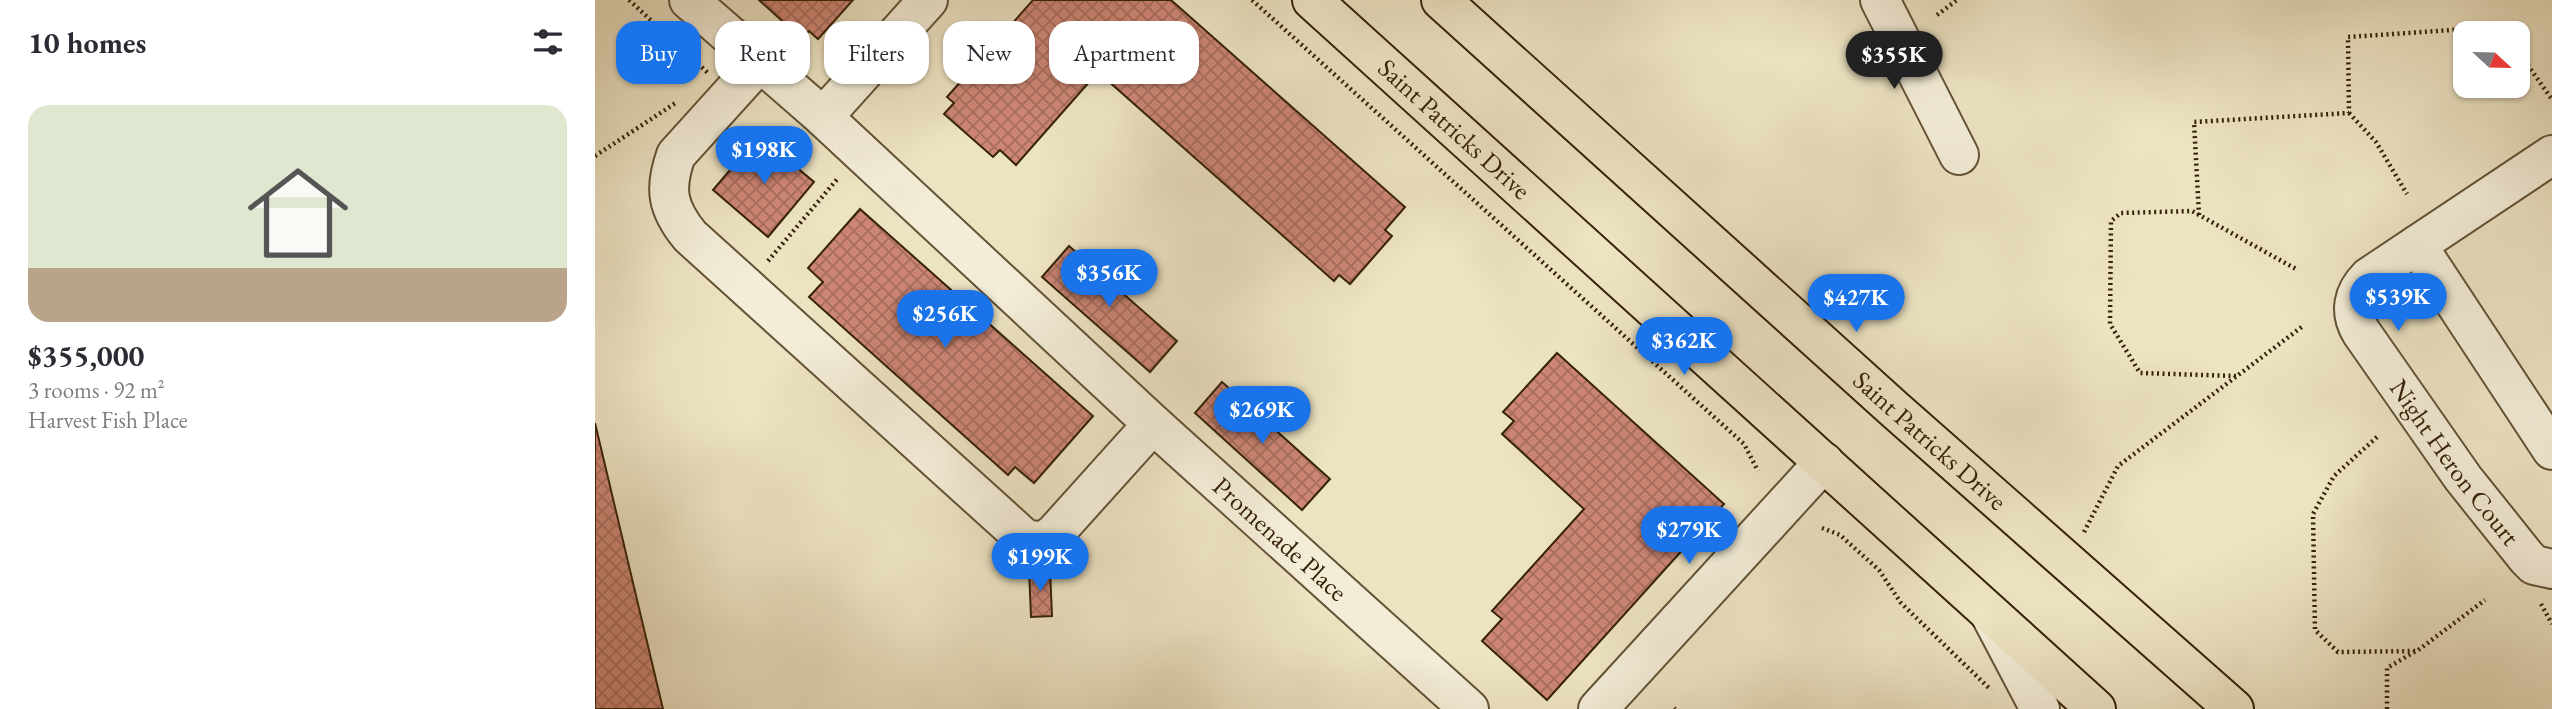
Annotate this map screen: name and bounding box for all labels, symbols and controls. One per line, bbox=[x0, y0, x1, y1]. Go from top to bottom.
chip: Buy bbox=[616, 21, 701, 84]
chip: Rent bbox=[715, 21, 810, 84]
chip: Filters bbox=[824, 21, 929, 84]
chip: New bbox=[943, 21, 1035, 84]
chip: Apartment bbox=[1049, 21, 1199, 84]
north arrow bbox=[2453, 21, 2531, 98]
map controls bbox=[2453, 21, 2530, 98]
text: 10 homes bbox=[28, 23, 146, 62]
icon: filters bbox=[529, 23, 567, 61]
pin: $355K bbox=[1845, 32, 1943, 91]
text: $355K bbox=[1862, 39, 1926, 69]
street label: Saint Patricks Drive bbox=[1371, 51, 1538, 207]
pin: $198K bbox=[715, 127, 813, 186]
text: $198K bbox=[732, 134, 796, 164]
icon: home bbox=[235, 150, 361, 276]
pin: $356K bbox=[1060, 250, 1158, 309]
text: $356K bbox=[1077, 257, 1141, 287]
pin: $427K bbox=[1807, 274, 1905, 334]
pin: $539K bbox=[2349, 274, 2447, 333]
text: $539K bbox=[2366, 281, 2430, 311]
text: $427K bbox=[1824, 282, 1888, 312]
pin: $256K bbox=[896, 290, 994, 350]
text: $256K bbox=[913, 298, 977, 328]
pin: $362K bbox=[1635, 318, 1733, 377]
text: $362K bbox=[1652, 325, 1716, 355]
text: $355,000 bbox=[28, 336, 144, 375]
street label: Saint Patricks Drive bbox=[1846, 363, 2014, 518]
street label: Night Heron Court bbox=[2382, 372, 2527, 552]
text: 3 rooms · 92 m² bbox=[28, 375, 165, 405]
pin: $269K bbox=[1213, 386, 1311, 446]
text: $269K bbox=[1230, 394, 1294, 424]
text: Harvest Fish Place bbox=[28, 405, 188, 435]
street label: Promenade Place bbox=[1206, 469, 1355, 608]
pin: $279K bbox=[1640, 506, 1738, 566]
text: $279K bbox=[1657, 514, 1721, 544]
pin: $199K bbox=[991, 534, 1089, 593]
text: $199K bbox=[1008, 541, 1072, 571]

